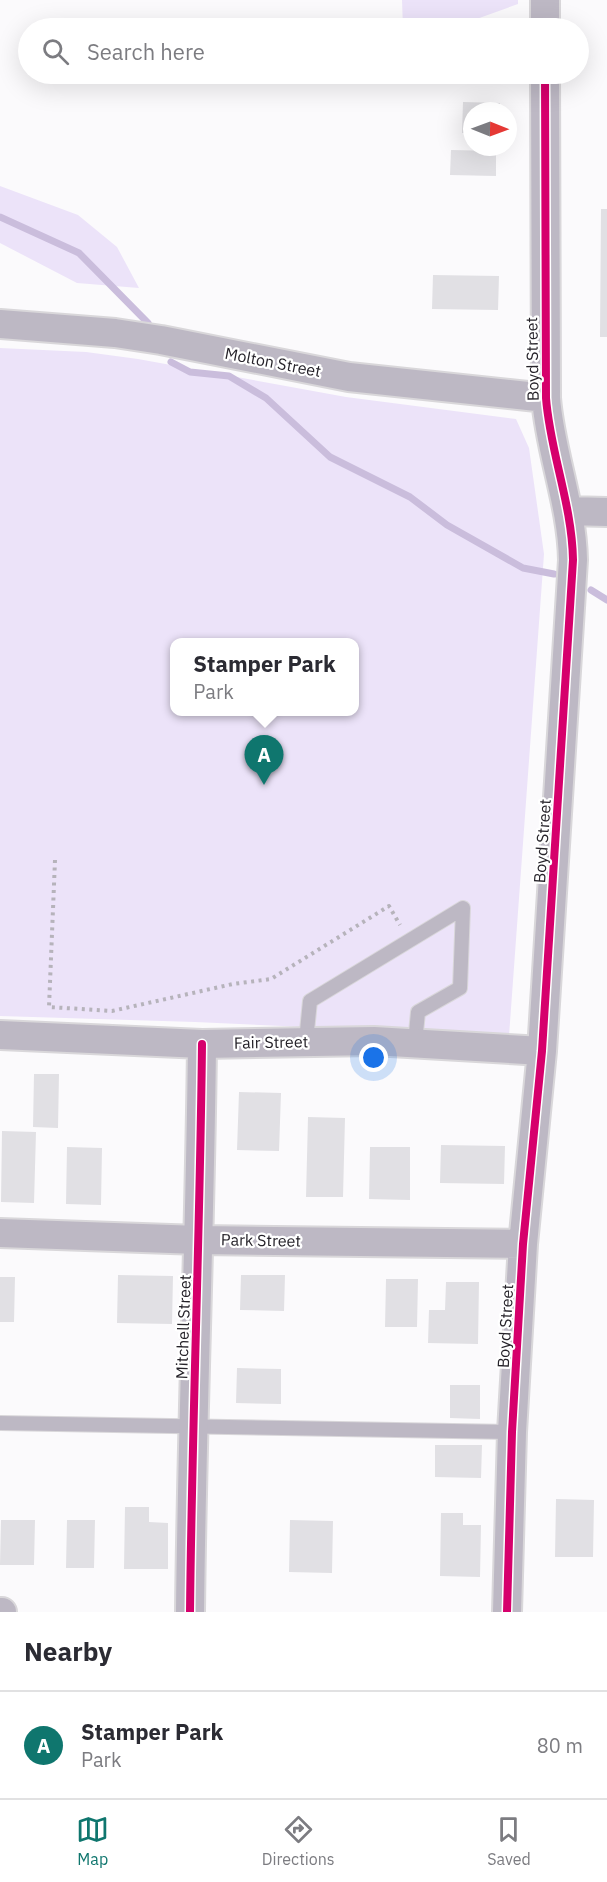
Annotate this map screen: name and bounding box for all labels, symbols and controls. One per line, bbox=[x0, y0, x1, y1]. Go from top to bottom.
search box bbox=[18, 18, 589, 84]
icon: search bbox=[39, 35, 72, 68]
text: Search here bbox=[87, 37, 205, 66]
north arrow bbox=[463, 102, 517, 156]
street label: Boyd Street bbox=[521, 317, 543, 401]
street label: Molton Street bbox=[223, 343, 323, 381]
popup bbox=[170, 638, 359, 716]
text: Stamper Park bbox=[193, 649, 336, 678]
text: Park bbox=[193, 678, 234, 705]
pin: A bbox=[244, 736, 284, 785]
street label: Boyd Street bbox=[529, 798, 555, 884]
street label: Fair Street bbox=[234, 1031, 308, 1053]
your location bbox=[359, 1043, 388, 1072]
street label: Park Street bbox=[221, 1229, 301, 1251]
street label: Mitchell Street bbox=[171, 1274, 195, 1380]
street label: Boyd Street bbox=[493, 1283, 517, 1369]
text: Nearby bbox=[24, 1634, 112, 1668]
text: Stamper Park bbox=[81, 1717, 223, 1746]
text: A bbox=[37, 1732, 50, 1759]
text: 80 m bbox=[537, 1732, 583, 1759]
text: Park bbox=[81, 1746, 121, 1773]
tab: Map bbox=[76, 1813, 109, 1869]
tab: Directions bbox=[262, 1813, 335, 1869]
tab: Saved bbox=[487, 1813, 531, 1869]

